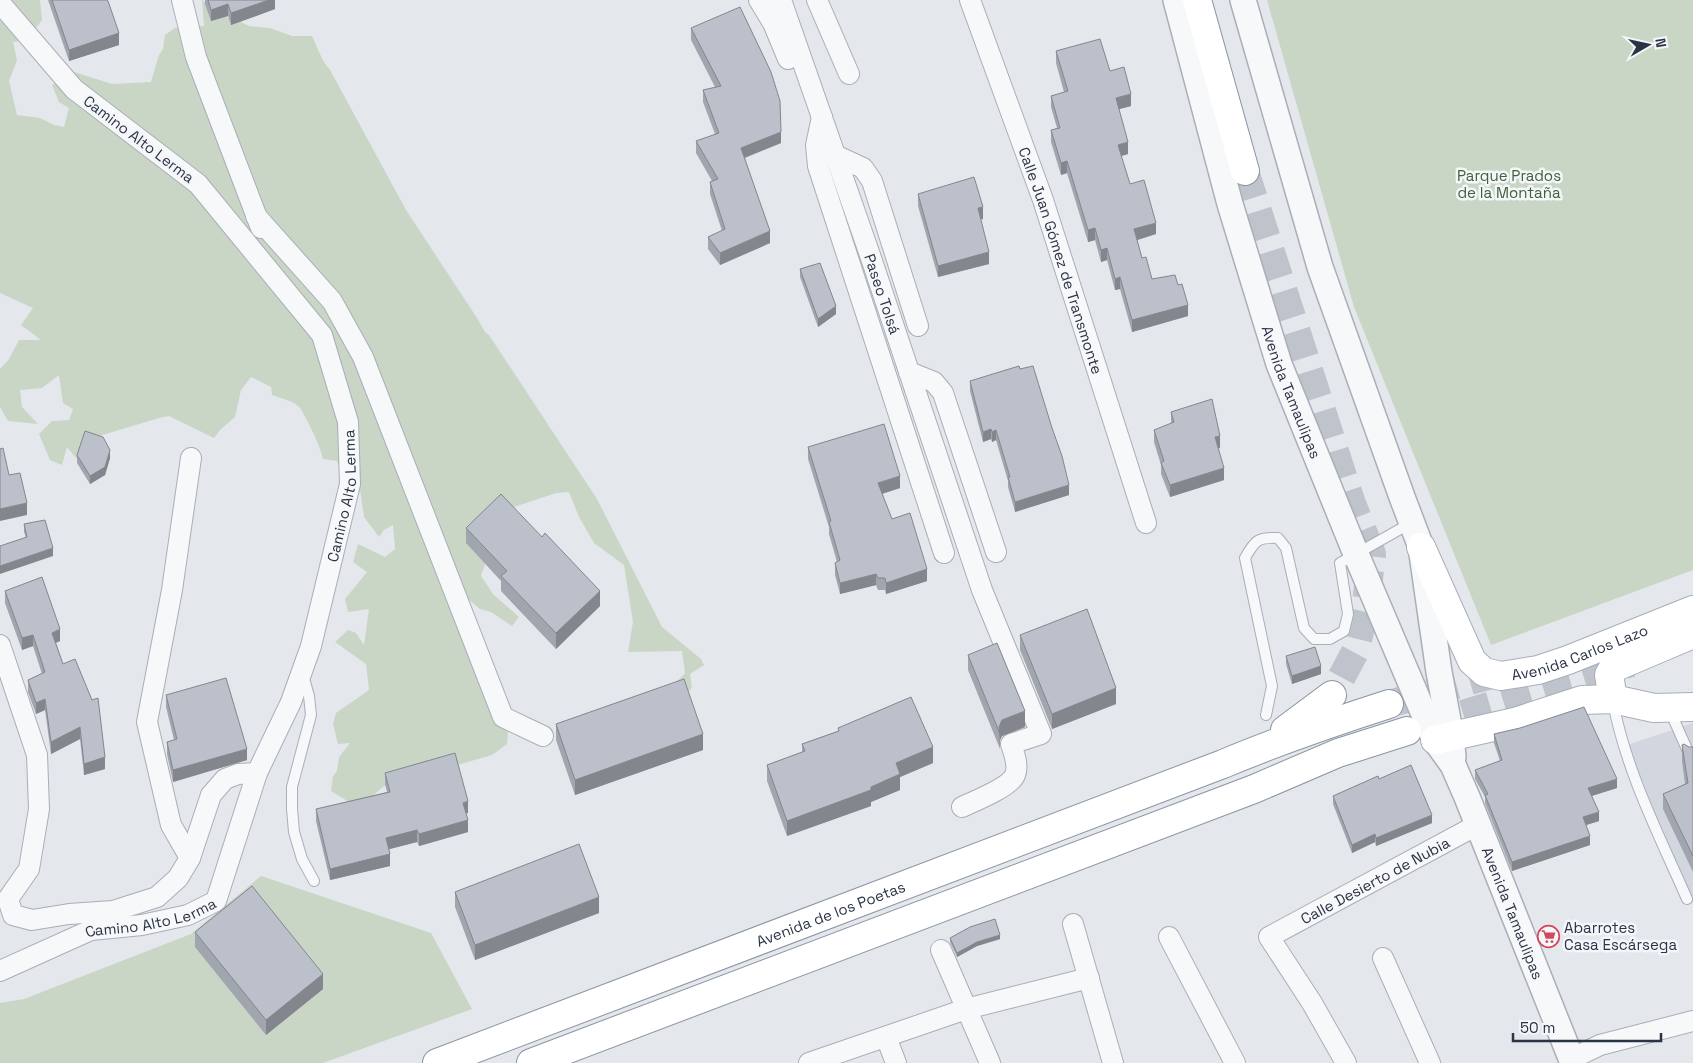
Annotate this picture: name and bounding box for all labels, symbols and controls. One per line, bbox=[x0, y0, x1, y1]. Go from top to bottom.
north arrow bbox=[1623, 20, 1673, 70]
text: N bbox=[1651, 37, 1670, 49]
street label: Camino Alto Lerma bbox=[80, 91, 199, 187]
street label: Calle Juan Gómez de Transmonte bbox=[1015, 144, 1107, 376]
park label: Parque Prados de la Montaña bbox=[1457, 166, 1561, 202]
street label: Paseo Tolsá bbox=[861, 251, 905, 337]
street label: Avenida Tamaulipas bbox=[1258, 323, 1326, 461]
street label: Camino Alto Lerma bbox=[322, 429, 360, 564]
street label: Avenida Carlos Lazo bbox=[1510, 620, 1650, 684]
street label: Calle Desierto de Nubia bbox=[1297, 832, 1453, 928]
street label: Avenida Tamaulipas bbox=[1478, 844, 1548, 982]
street label: Avenida de los Poetas bbox=[753, 876, 908, 950]
street label: Camino Alto Lerma bbox=[82, 893, 219, 941]
place label: Abarrotes Casa Escársega bbox=[1564, 918, 1677, 954]
supermarket icon: Abarrotes Casa Escársega bbox=[1536, 924, 1560, 948]
scale bar bbox=[1513, 1010, 1660, 1042]
text: 50 m bbox=[1520, 1018, 1555, 1037]

